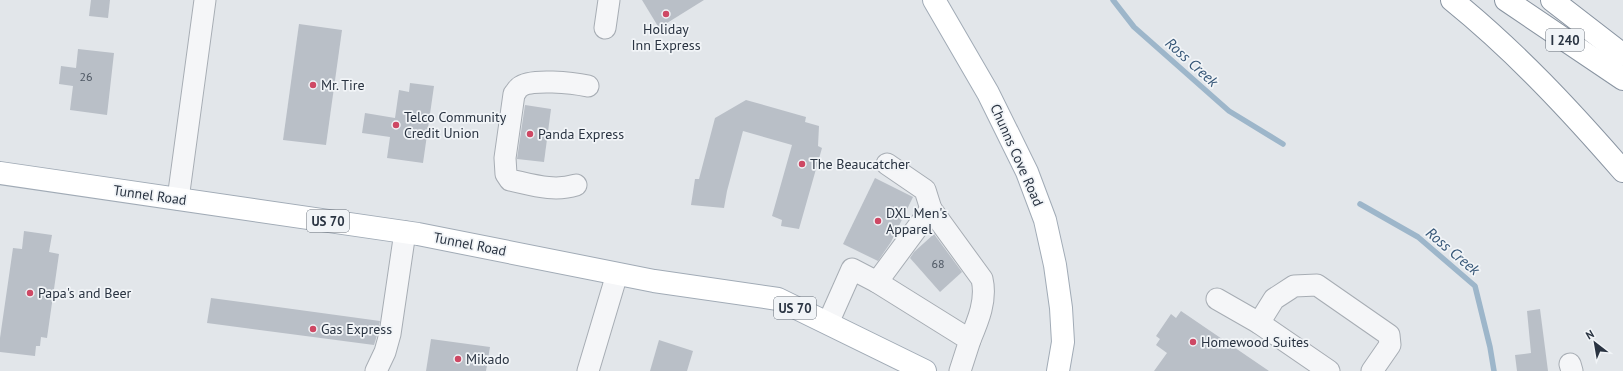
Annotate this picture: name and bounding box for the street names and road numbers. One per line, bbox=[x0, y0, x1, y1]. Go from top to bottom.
road number: I 240 bbox=[1546, 29, 1584, 51]
street label: Chunns Cove Road bbox=[986, 101, 1048, 209]
street label: Tunnel Road bbox=[112, 181, 188, 209]
road number: US 70 bbox=[307, 210, 349, 232]
street label: Tunnel Road bbox=[432, 228, 508, 260]
road number: US 70 bbox=[774, 297, 816, 319]

